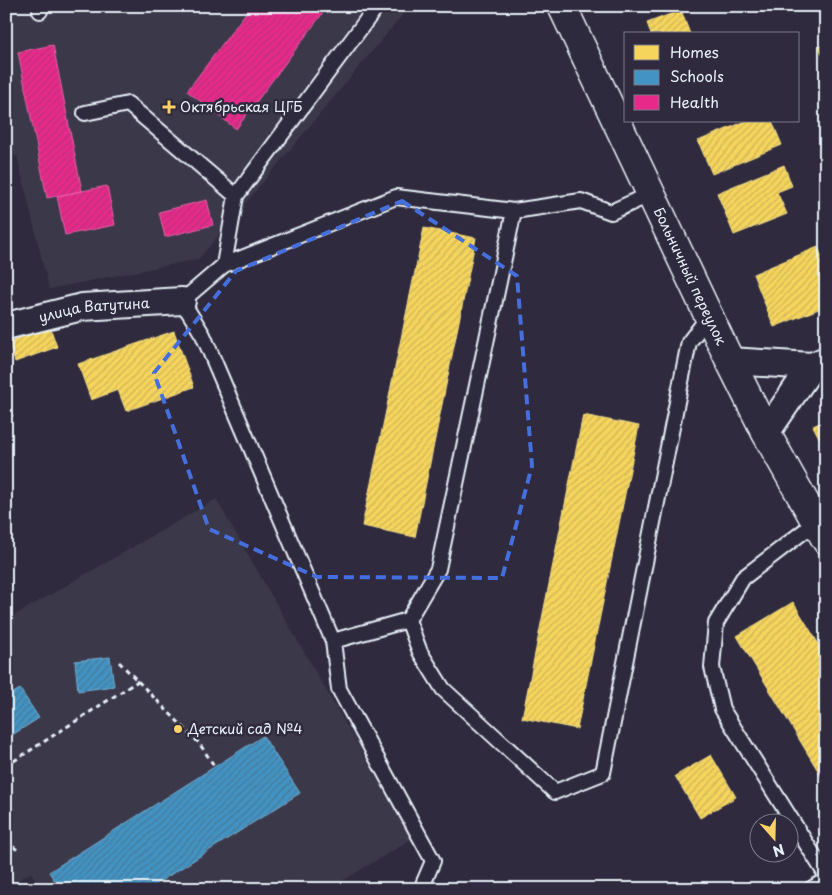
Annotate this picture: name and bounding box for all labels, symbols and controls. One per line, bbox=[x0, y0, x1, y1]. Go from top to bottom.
legend bbox=[624, 32, 800, 122]
text: Homes bbox=[670, 40, 719, 63]
text: Schools bbox=[670, 64, 724, 87]
text: Health bbox=[670, 90, 719, 113]
place label: Октябрьская ЦГБ bbox=[180, 96, 302, 117]
marker: Октябрьская ЦГБ bbox=[162, 100, 176, 114]
street label: Больничный переулок bbox=[649, 204, 732, 349]
street label: улица Ватутина bbox=[36, 292, 150, 327]
place label: Детский сад №4 bbox=[187, 718, 303, 739]
marker: Детский сад №4 bbox=[172, 723, 184, 735]
north arrow bbox=[750, 812, 800, 862]
text: N bbox=[770, 839, 787, 862]

